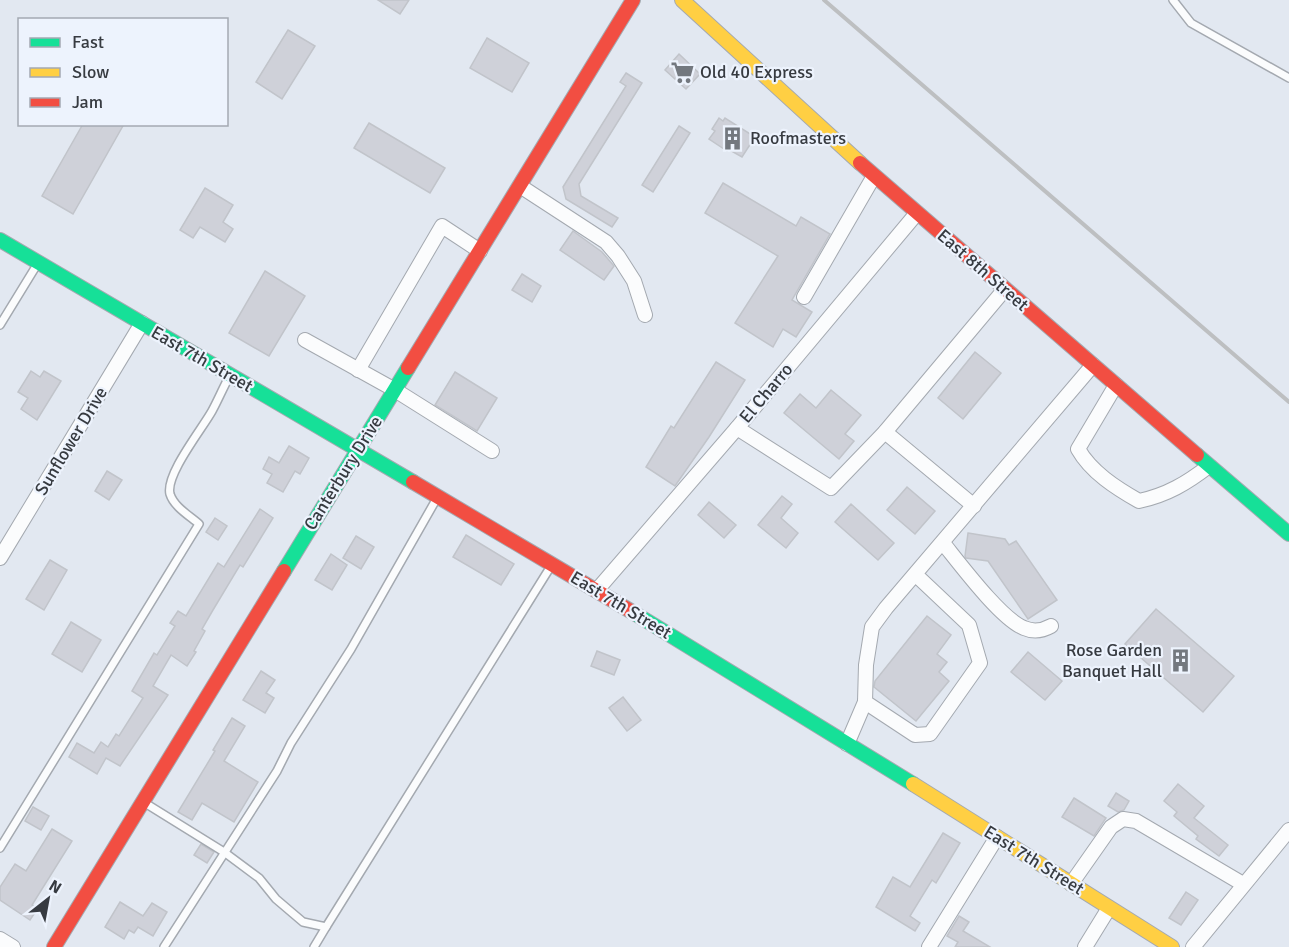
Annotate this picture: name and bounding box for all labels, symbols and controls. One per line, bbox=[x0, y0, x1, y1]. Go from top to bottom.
legend bbox=[18, 18, 228, 126]
text: Fast bbox=[72, 31, 104, 53]
supermarket icon: Old 40 Express bbox=[669, 59, 695, 85]
text: Slow bbox=[72, 61, 109, 83]
place label: Old 40 Express bbox=[700, 61, 813, 83]
text: Jam bbox=[72, 91, 103, 113]
building icon: Roofmasters bbox=[719, 125, 745, 151]
place label: Roofmasters bbox=[750, 127, 846, 149]
street label: East 8th Street bbox=[933, 224, 1033, 316]
street label: East 7th Street bbox=[147, 321, 257, 397]
street label: El Charro bbox=[735, 359, 797, 427]
street label: Sunflower Drive bbox=[30, 383, 112, 499]
street label: Canterbury Drive bbox=[299, 412, 387, 534]
street label: East 7th Street bbox=[566, 566, 676, 644]
place label: Rose Garden Banquet Hall bbox=[1062, 639, 1162, 682]
building icon: Rose Garden Banquet Hall bbox=[1167, 647, 1193, 673]
street label: East 7th Street bbox=[980, 820, 1088, 900]
north arrow bbox=[18, 869, 78, 929]
text: N bbox=[45, 876, 65, 898]

